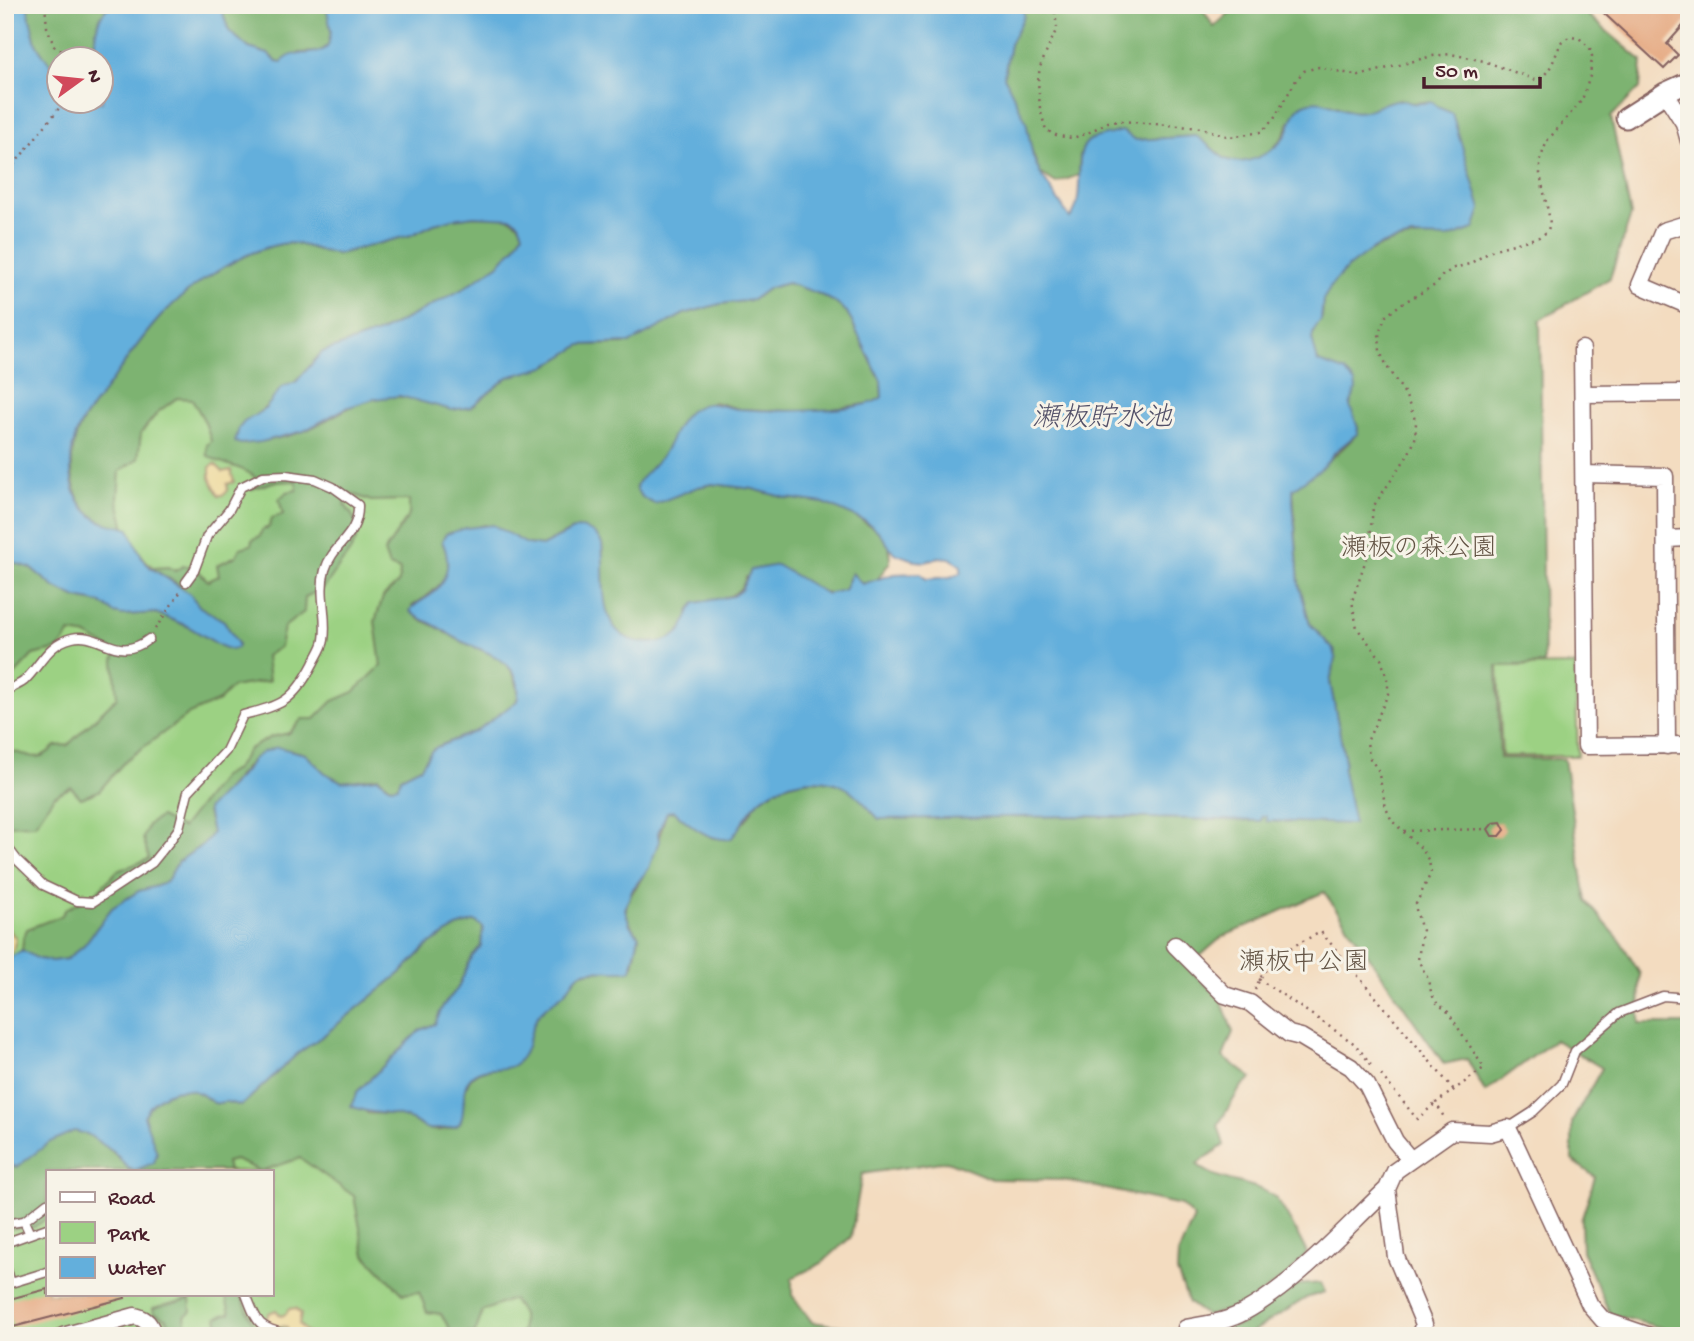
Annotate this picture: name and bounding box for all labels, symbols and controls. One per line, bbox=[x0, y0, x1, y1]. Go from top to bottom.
north arrow bbox=[46, 46, 116, 116]
scale bar bbox=[1424, 46, 1540, 90]
text: 50 m bbox=[1435, 61, 1478, 86]
text: N bbox=[80, 68, 106, 85]
water label: 瀬板貯水池 bbox=[1032, 402, 1173, 436]
park label: 瀬板の森公園 bbox=[1341, 533, 1497, 566]
park label: 瀬板中公園 bbox=[1239, 947, 1369, 980]
legend bbox=[46, 1170, 273, 1296]
text: Road bbox=[108, 1188, 156, 1213]
text: Park bbox=[107, 1224, 151, 1249]
text: Water bbox=[108, 1258, 166, 1283]

